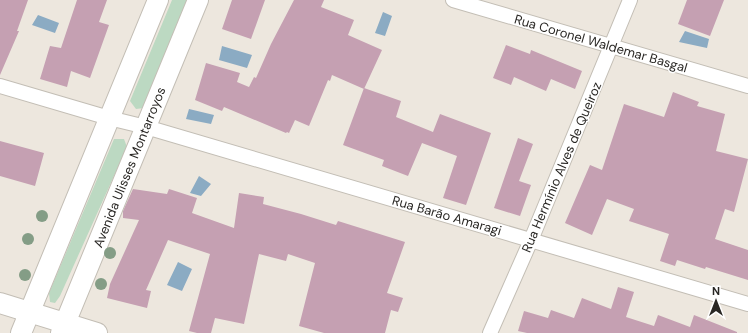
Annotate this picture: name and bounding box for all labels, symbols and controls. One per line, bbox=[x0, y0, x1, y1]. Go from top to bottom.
street label: Rua Coronel Waldemar Basgal bbox=[512, 11, 689, 76]
street label: Rua Hermínio Alves de Queiroz bbox=[518, 79, 605, 255]
street label: Avenida Ulisses Montarroyos bbox=[89, 84, 170, 250]
street label: Rua Barão Amaragi bbox=[390, 192, 504, 239]
north arrow bbox=[696, 281, 736, 321]
text: N bbox=[712, 284, 720, 298]

